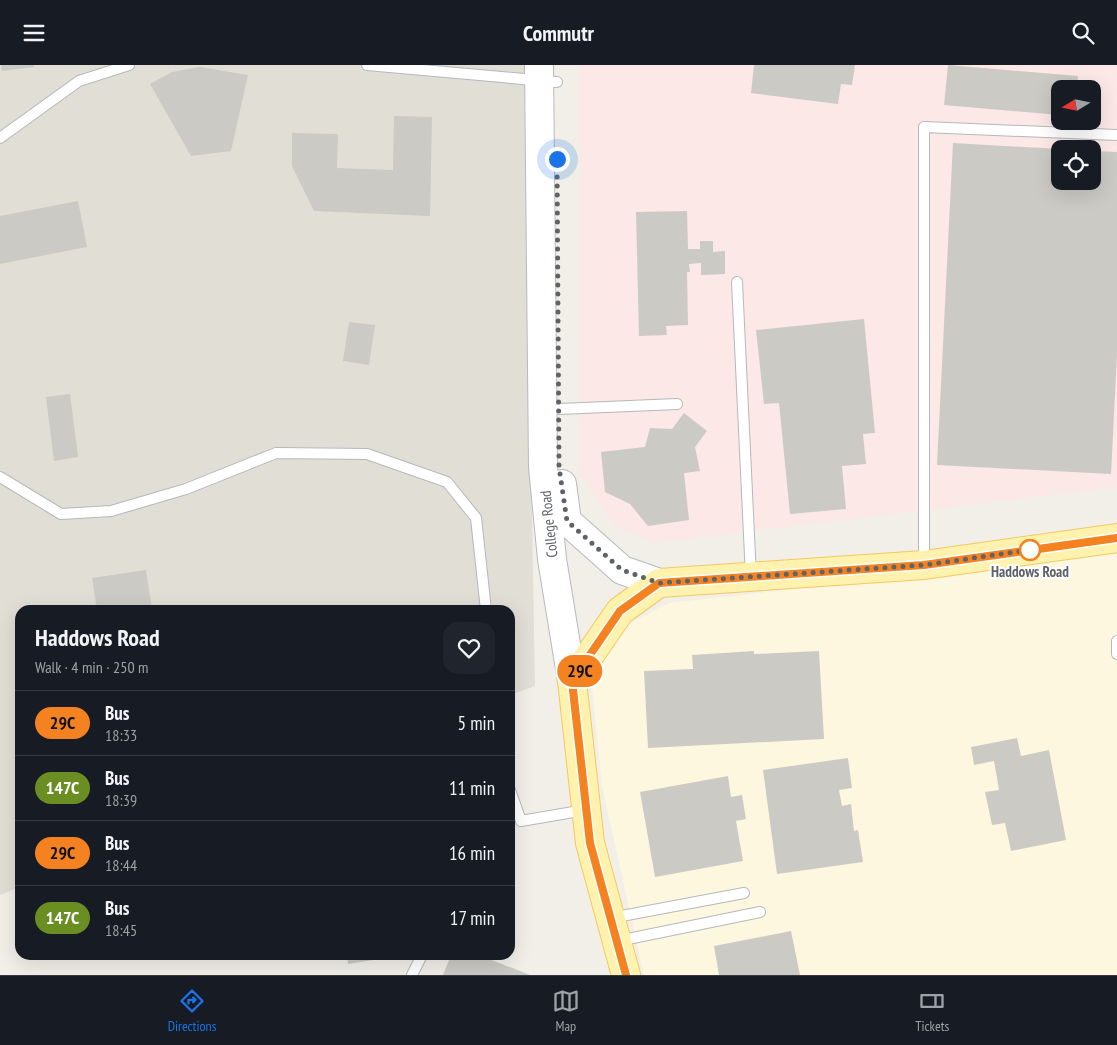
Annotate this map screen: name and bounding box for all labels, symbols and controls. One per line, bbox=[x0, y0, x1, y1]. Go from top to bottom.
icon: menu bbox=[20, 19, 48, 47]
text: Commutr bbox=[523, 19, 594, 47]
icon: search bbox=[1069, 19, 1097, 47]
north arrow bbox=[1051, 80, 1101, 130]
map controls bbox=[1051, 80, 1101, 190]
button: locate bbox=[1051, 140, 1101, 190]
your location bbox=[545, 147, 570, 172]
street label: College Road bbox=[536, 490, 561, 559]
marker: Haddows Road bbox=[1019, 539, 1041, 561]
place label: Haddows Road bbox=[991, 562, 1069, 581]
text: Haddows Road bbox=[35, 622, 160, 653]
button: heart bbox=[443, 622, 495, 674]
line badge: 29C bbox=[551, 655, 609, 687]
text: Walk · 4 min · 250 m bbox=[35, 657, 148, 677]
text: 29C bbox=[567, 659, 593, 682]
text: Bus bbox=[105, 701, 129, 725]
text: 29C bbox=[50, 711, 75, 734]
text: 5 min bbox=[458, 711, 495, 735]
text: 18:33 bbox=[105, 725, 137, 745]
text: Bus bbox=[105, 766, 129, 790]
text: 147C bbox=[46, 776, 79, 799]
text: 11 min bbox=[449, 776, 495, 800]
text: 18:39 bbox=[105, 790, 137, 810]
text: Bus bbox=[105, 831, 129, 855]
text: 29C bbox=[50, 841, 75, 864]
text: 16 min bbox=[449, 841, 495, 865]
text: 18:44 bbox=[105, 855, 137, 875]
text: Bus bbox=[105, 896, 129, 920]
text: 147C bbox=[46, 906, 79, 929]
text: 17 min bbox=[450, 906, 495, 930]
text: 18:45 bbox=[105, 920, 137, 940]
tab: Directions bbox=[168, 987, 216, 1035]
tab: Map bbox=[552, 987, 580, 1035]
tab: Tickets bbox=[915, 987, 949, 1035]

